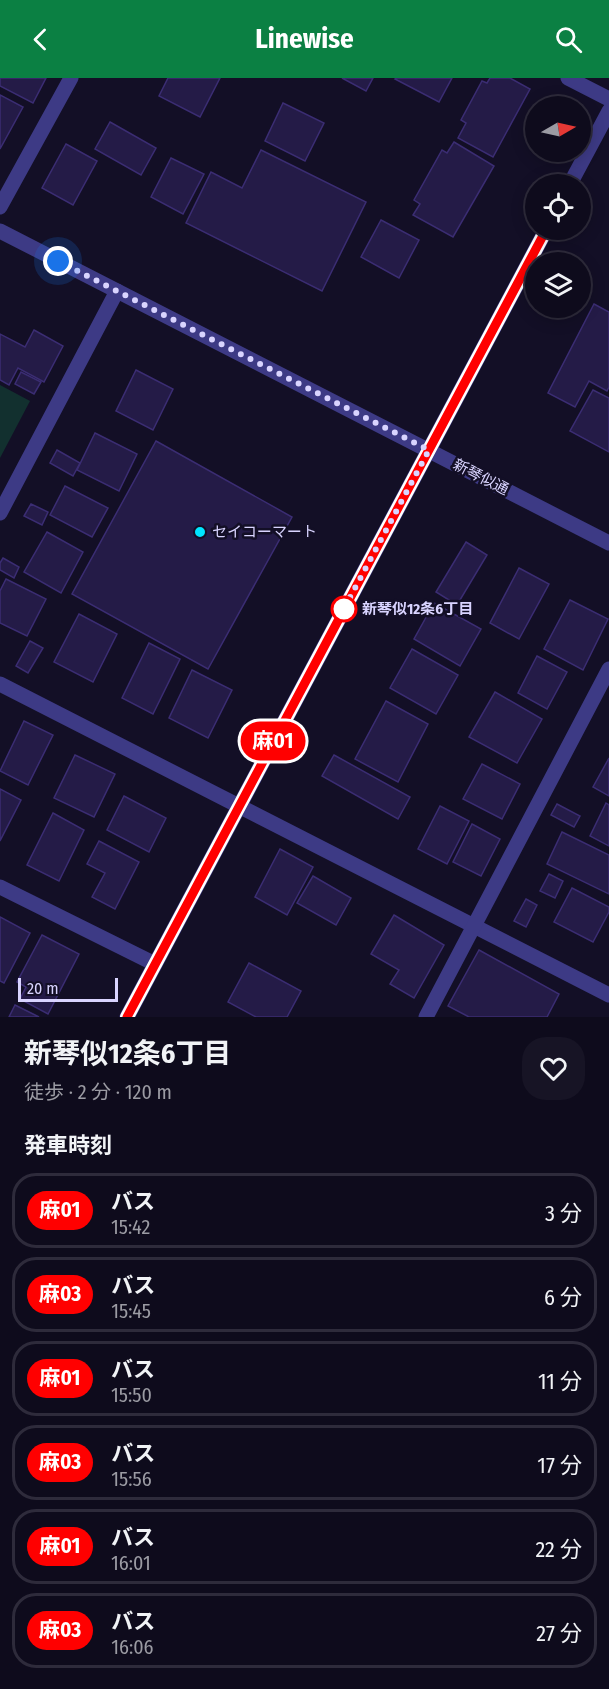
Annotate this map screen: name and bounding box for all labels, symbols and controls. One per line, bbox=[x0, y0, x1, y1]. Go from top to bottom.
icon: back bbox=[24, 23, 57, 56]
text: Linewise bbox=[255, 23, 354, 55]
icon: search bbox=[552, 23, 585, 56]
north arrow bbox=[525, 96, 591, 162]
map controls bbox=[525, 96, 591, 318]
button: locate bbox=[525, 174, 591, 240]
your location bbox=[43, 246, 73, 276]
button: layers bbox=[525, 252, 591, 318]
street label: 新琴似通 bbox=[450, 455, 512, 499]
place label: セイコーマート bbox=[212, 523, 317, 541]
marker: セイコーマート bbox=[193, 525, 207, 539]
marker: 新琴似12条6丁目 bbox=[331, 596, 357, 622]
place label: 新琴似12条6丁目 bbox=[362, 600, 473, 618]
line badge: 麻01 bbox=[238, 722, 308, 760]
text: 麻01 bbox=[253, 728, 293, 754]
scale bar bbox=[18, 975, 118, 1002]
text: 20 m bbox=[27, 979, 58, 998]
text: 新琴似12条6丁目 bbox=[24, 1037, 231, 1070]
button: heart bbox=[522, 1037, 585, 1100]
text: 徒歩 · 2 分 · 120 m bbox=[24, 1080, 172, 1104]
text: 発車時刻 bbox=[24, 1132, 112, 1159]
text: バス bbox=[111, 1188, 155, 1215]
text: 麻01 bbox=[40, 1197, 80, 1223]
text: 3 分 bbox=[545, 1200, 582, 1227]
text: 15:42 bbox=[111, 1215, 150, 1239]
text: バス bbox=[111, 1272, 155, 1299]
text: 麻03 bbox=[39, 1281, 81, 1307]
text: 6 分 bbox=[544, 1284, 582, 1311]
text: 15:45 bbox=[111, 1299, 151, 1323]
text: バス bbox=[111, 1356, 155, 1383]
text: 麻01 bbox=[40, 1365, 80, 1391]
text: 11 分 bbox=[538, 1368, 582, 1395]
text: 15:50 bbox=[111, 1383, 152, 1407]
text: バス bbox=[111, 1440, 155, 1467]
text: 麻03 bbox=[39, 1449, 81, 1475]
text: 17 分 bbox=[537, 1452, 582, 1479]
text: 15:56 bbox=[111, 1467, 152, 1491]
text: バス bbox=[111, 1524, 155, 1551]
text: 麻01 bbox=[40, 1533, 80, 1559]
text: 22 分 bbox=[535, 1536, 582, 1563]
text: 16:01 bbox=[111, 1551, 151, 1575]
text: バス bbox=[111, 1608, 155, 1635]
text: 麻03 bbox=[39, 1617, 81, 1643]
text: 27 分 bbox=[536, 1620, 582, 1647]
text: 16:06 bbox=[111, 1635, 154, 1659]

